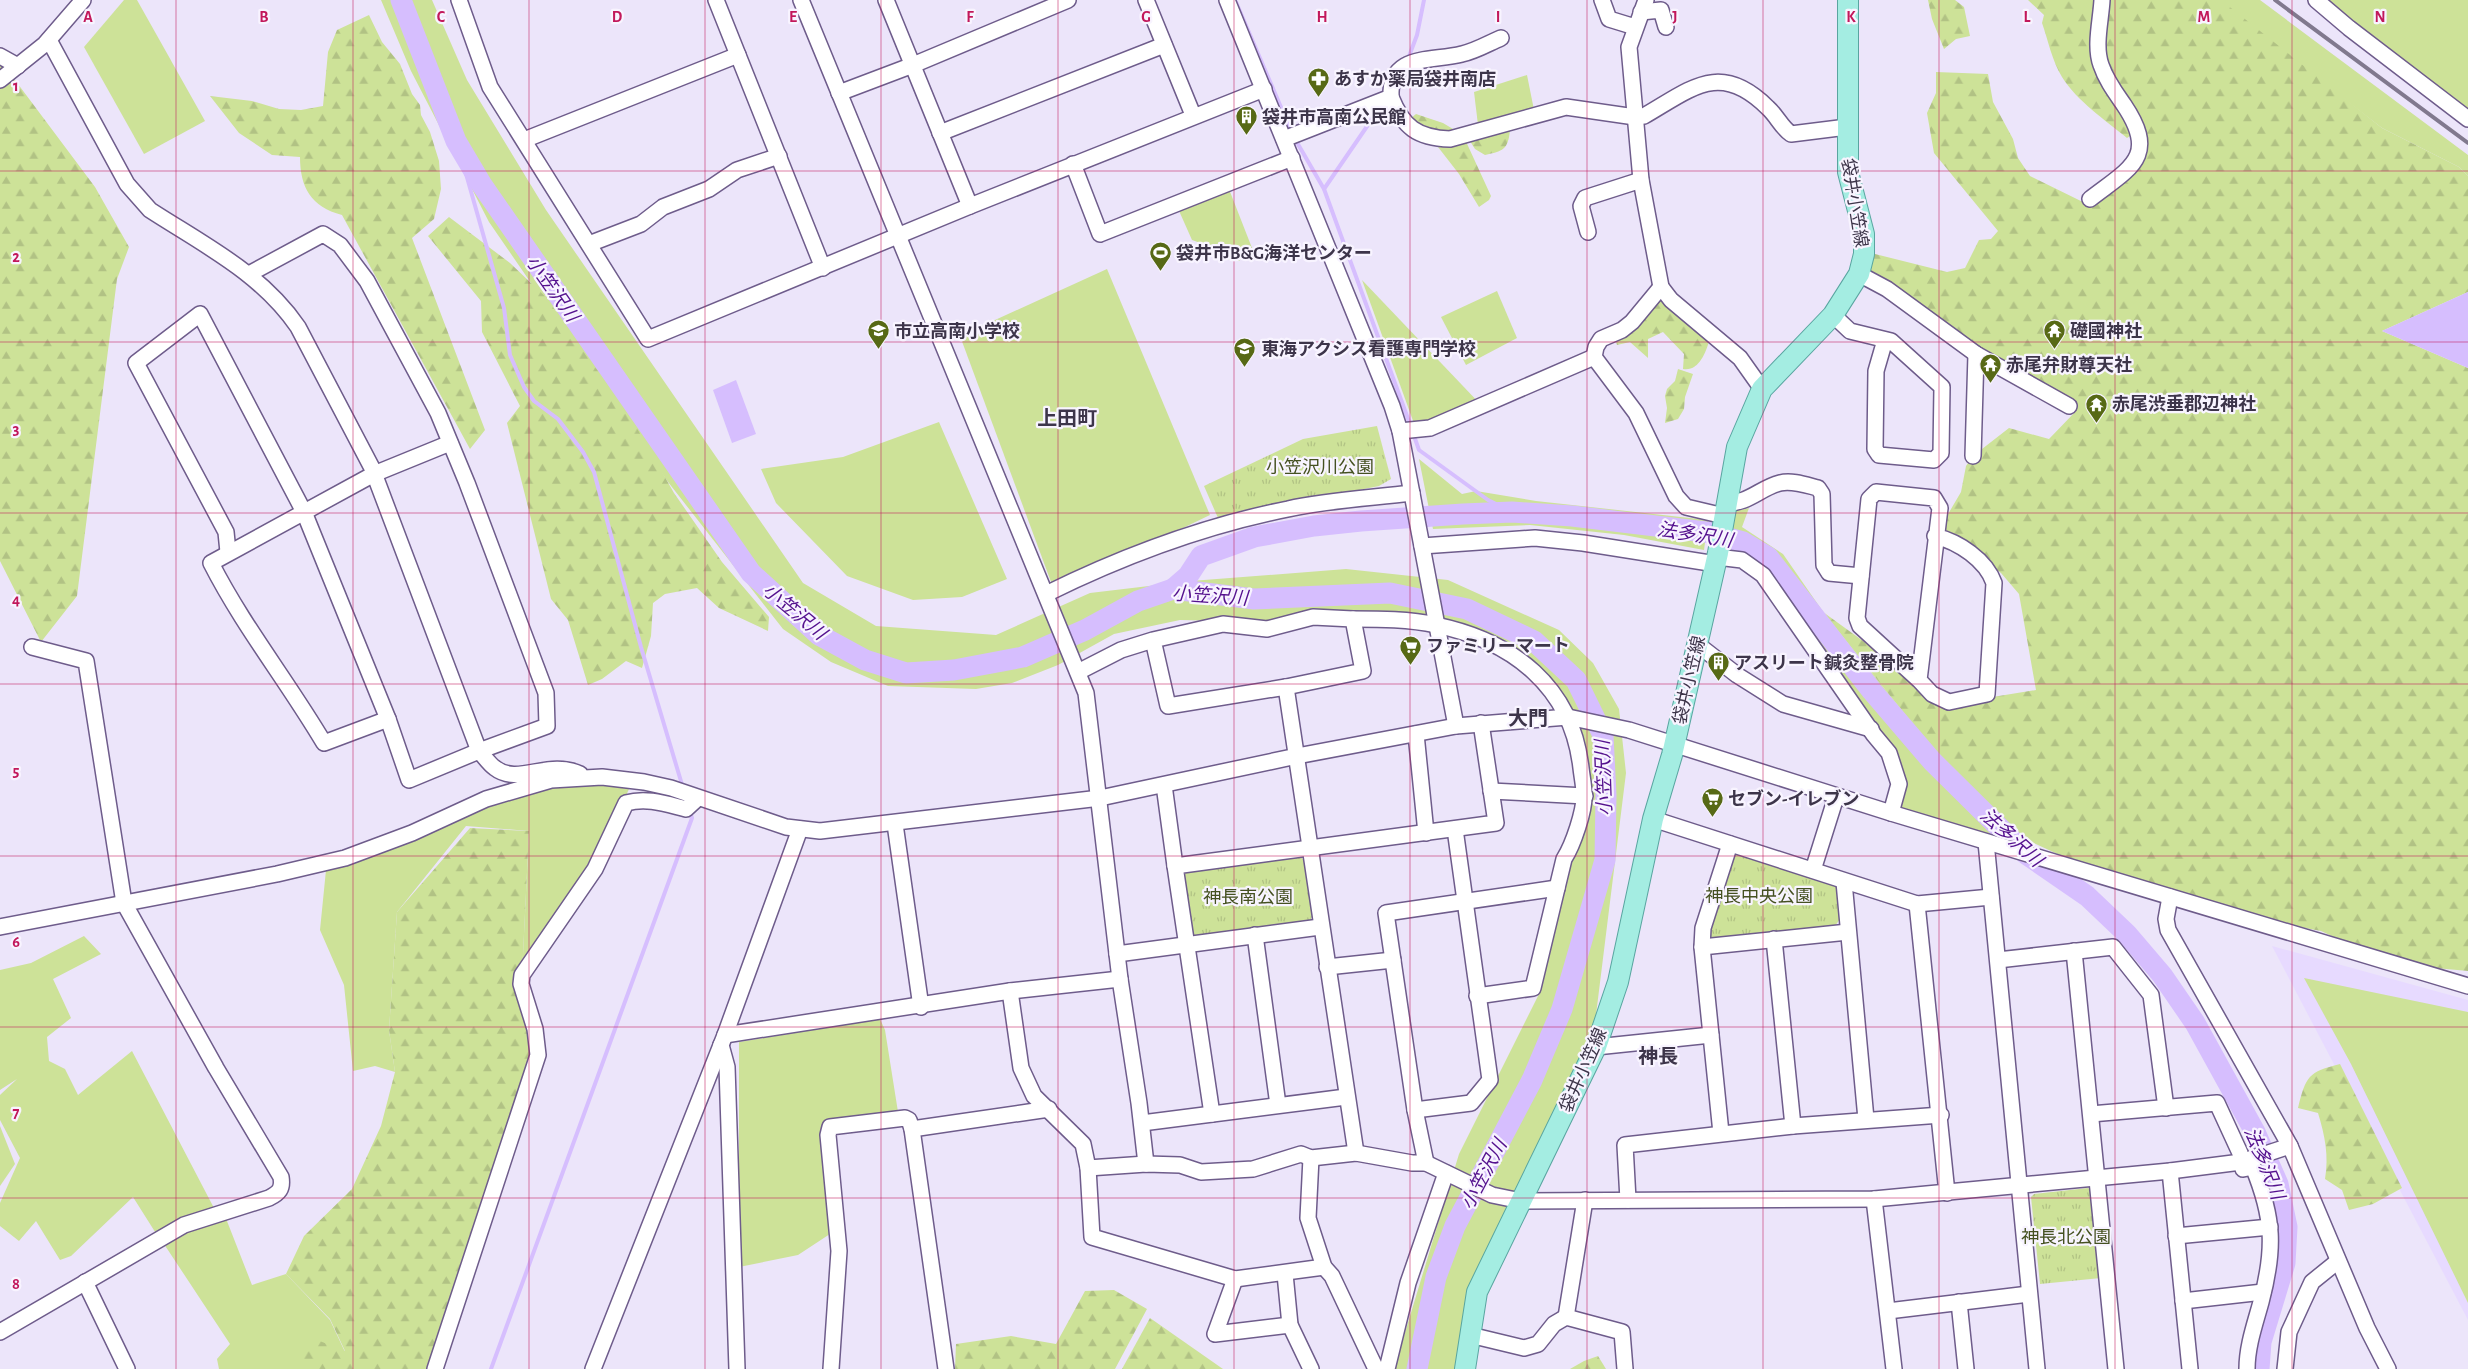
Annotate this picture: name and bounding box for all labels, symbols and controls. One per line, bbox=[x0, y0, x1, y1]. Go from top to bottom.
text: A bbox=[83, 9, 93, 25]
text: B bbox=[259, 9, 269, 25]
text: C bbox=[437, 9, 446, 25]
text: D bbox=[612, 9, 623, 25]
text: E bbox=[789, 9, 797, 25]
text: F bbox=[966, 9, 974, 25]
text: G bbox=[1141, 9, 1151, 25]
text: H bbox=[1316, 9, 1328, 25]
text: I bbox=[1496, 9, 1500, 25]
text: J bbox=[1672, 9, 1678, 25]
text: K bbox=[1846, 9, 1856, 25]
text: L bbox=[2024, 9, 2031, 25]
text: M bbox=[2198, 9, 2210, 25]
text: N bbox=[2374, 9, 2386, 25]
pharmacy icon: あすか薬局袋井南店 bbox=[1306, 67, 1330, 98]
place label: あすか薬局袋井南店 bbox=[1334, 69, 1496, 89]
text: 1 bbox=[13, 78, 19, 94]
building icon: 袋井市高南公民館 bbox=[1234, 105, 1258, 136]
place label: 袋井市高南公民館 bbox=[1262, 107, 1406, 127]
street label: 袋井小笠線 bbox=[1838, 157, 1872, 249]
sports icon: 袋井市B&G海洋センター bbox=[1148, 241, 1172, 272]
place label: 袋井市B&G海洋センター bbox=[1176, 243, 1372, 263]
text: 2 bbox=[12, 249, 20, 265]
water label: 小笠沢川 bbox=[522, 251, 584, 327]
school or university icon: 市立高南小学校 bbox=[866, 319, 890, 350]
temple icon: 礎國神社 bbox=[2042, 319, 2066, 350]
place label: 市立高南小学校 bbox=[894, 321, 1020, 341]
place label: 礎國神社 bbox=[2070, 321, 2142, 341]
school or university icon: 東海アクシス看護専門学校 bbox=[1233, 337, 1257, 368]
place label: 東海アクシス看護専門学校 bbox=[1261, 339, 1476, 359]
temple icon: 赤尾弁財尊天社 bbox=[1978, 353, 2002, 384]
place label: 赤尾弁財尊天社 bbox=[2006, 355, 2132, 375]
temple icon: 赤尾渋垂郡辺神社 bbox=[2084, 392, 2108, 423]
place label: 赤尾渋垂郡辺神社 bbox=[2112, 394, 2256, 414]
district label: 上田町 bbox=[1037, 408, 1097, 429]
text: 3 bbox=[13, 421, 20, 437]
park label: 小笠沢川公園 bbox=[1266, 457, 1374, 477]
water label: 法多沢川 bbox=[1656, 519, 1736, 551]
water label: 小笠沢川 bbox=[759, 579, 832, 645]
water label: 小笠沢川 bbox=[1171, 582, 1251, 609]
text: 4 bbox=[12, 592, 20, 608]
supermarket icon: ファミリーマート bbox=[1398, 634, 1422, 665]
street label: 袋井小笠線 bbox=[1669, 634, 1709, 726]
place label: ファミリーマート bbox=[1426, 637, 1570, 656]
building icon: アスリート鍼灸整骨院 bbox=[1706, 651, 1730, 682]
place label: アスリート鍼灸整骨院 bbox=[1734, 653, 1914, 673]
district label: 大門 bbox=[1508, 708, 1548, 729]
water label: 小笠沢川 bbox=[1592, 738, 1615, 816]
text: 5 bbox=[13, 763, 20, 779]
supermarket icon: セブン-イレブン bbox=[1700, 787, 1724, 818]
place label: セブン-イレブン bbox=[1728, 789, 1859, 809]
water label: 法多沢川 bbox=[1976, 805, 2048, 872]
park label: 神長中央公園 bbox=[1705, 887, 1813, 906]
park label: 神長南公園 bbox=[1203, 888, 1293, 907]
text: 6 bbox=[12, 934, 20, 950]
street label: 袋井小笠線 bbox=[1556, 1025, 1610, 1115]
district label: 神長 bbox=[1638, 1045, 1678, 1067]
text: 7 bbox=[13, 1105, 20, 1121]
water label: 法多沢川 bbox=[2241, 1124, 2288, 1204]
water label: 小笠沢川 bbox=[1456, 1134, 1511, 1213]
park label: 神長北公園 bbox=[2021, 1227, 2111, 1247]
text: 8 bbox=[12, 1276, 20, 1292]

